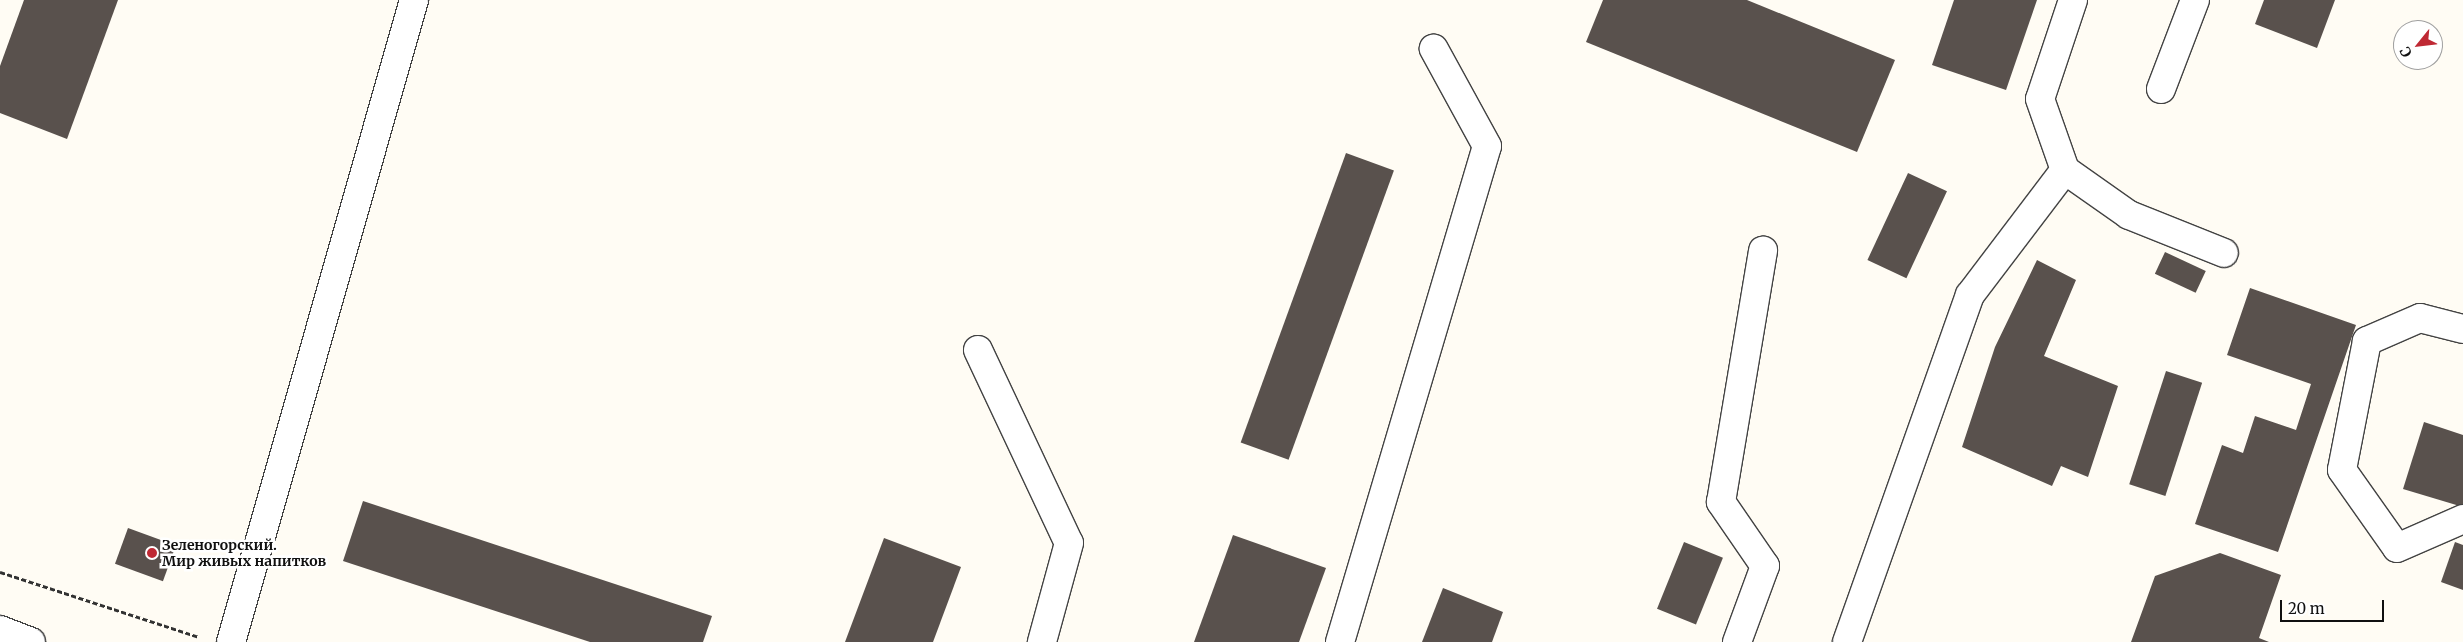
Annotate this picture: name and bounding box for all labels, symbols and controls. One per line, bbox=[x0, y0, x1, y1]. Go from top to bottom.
north arrow bbox=[2393, 20, 2443, 70]
text: С bbox=[2396, 43, 2416, 60]
place label: Зеленогорский. Мир живых напитков bbox=[162, 537, 326, 570]
marker: Зеленогорский. Мир живых напитков bbox=[146, 547, 158, 559]
scale bar bbox=[2283, 590, 2387, 622]
text: 20 m bbox=[2288, 599, 2325, 618]

